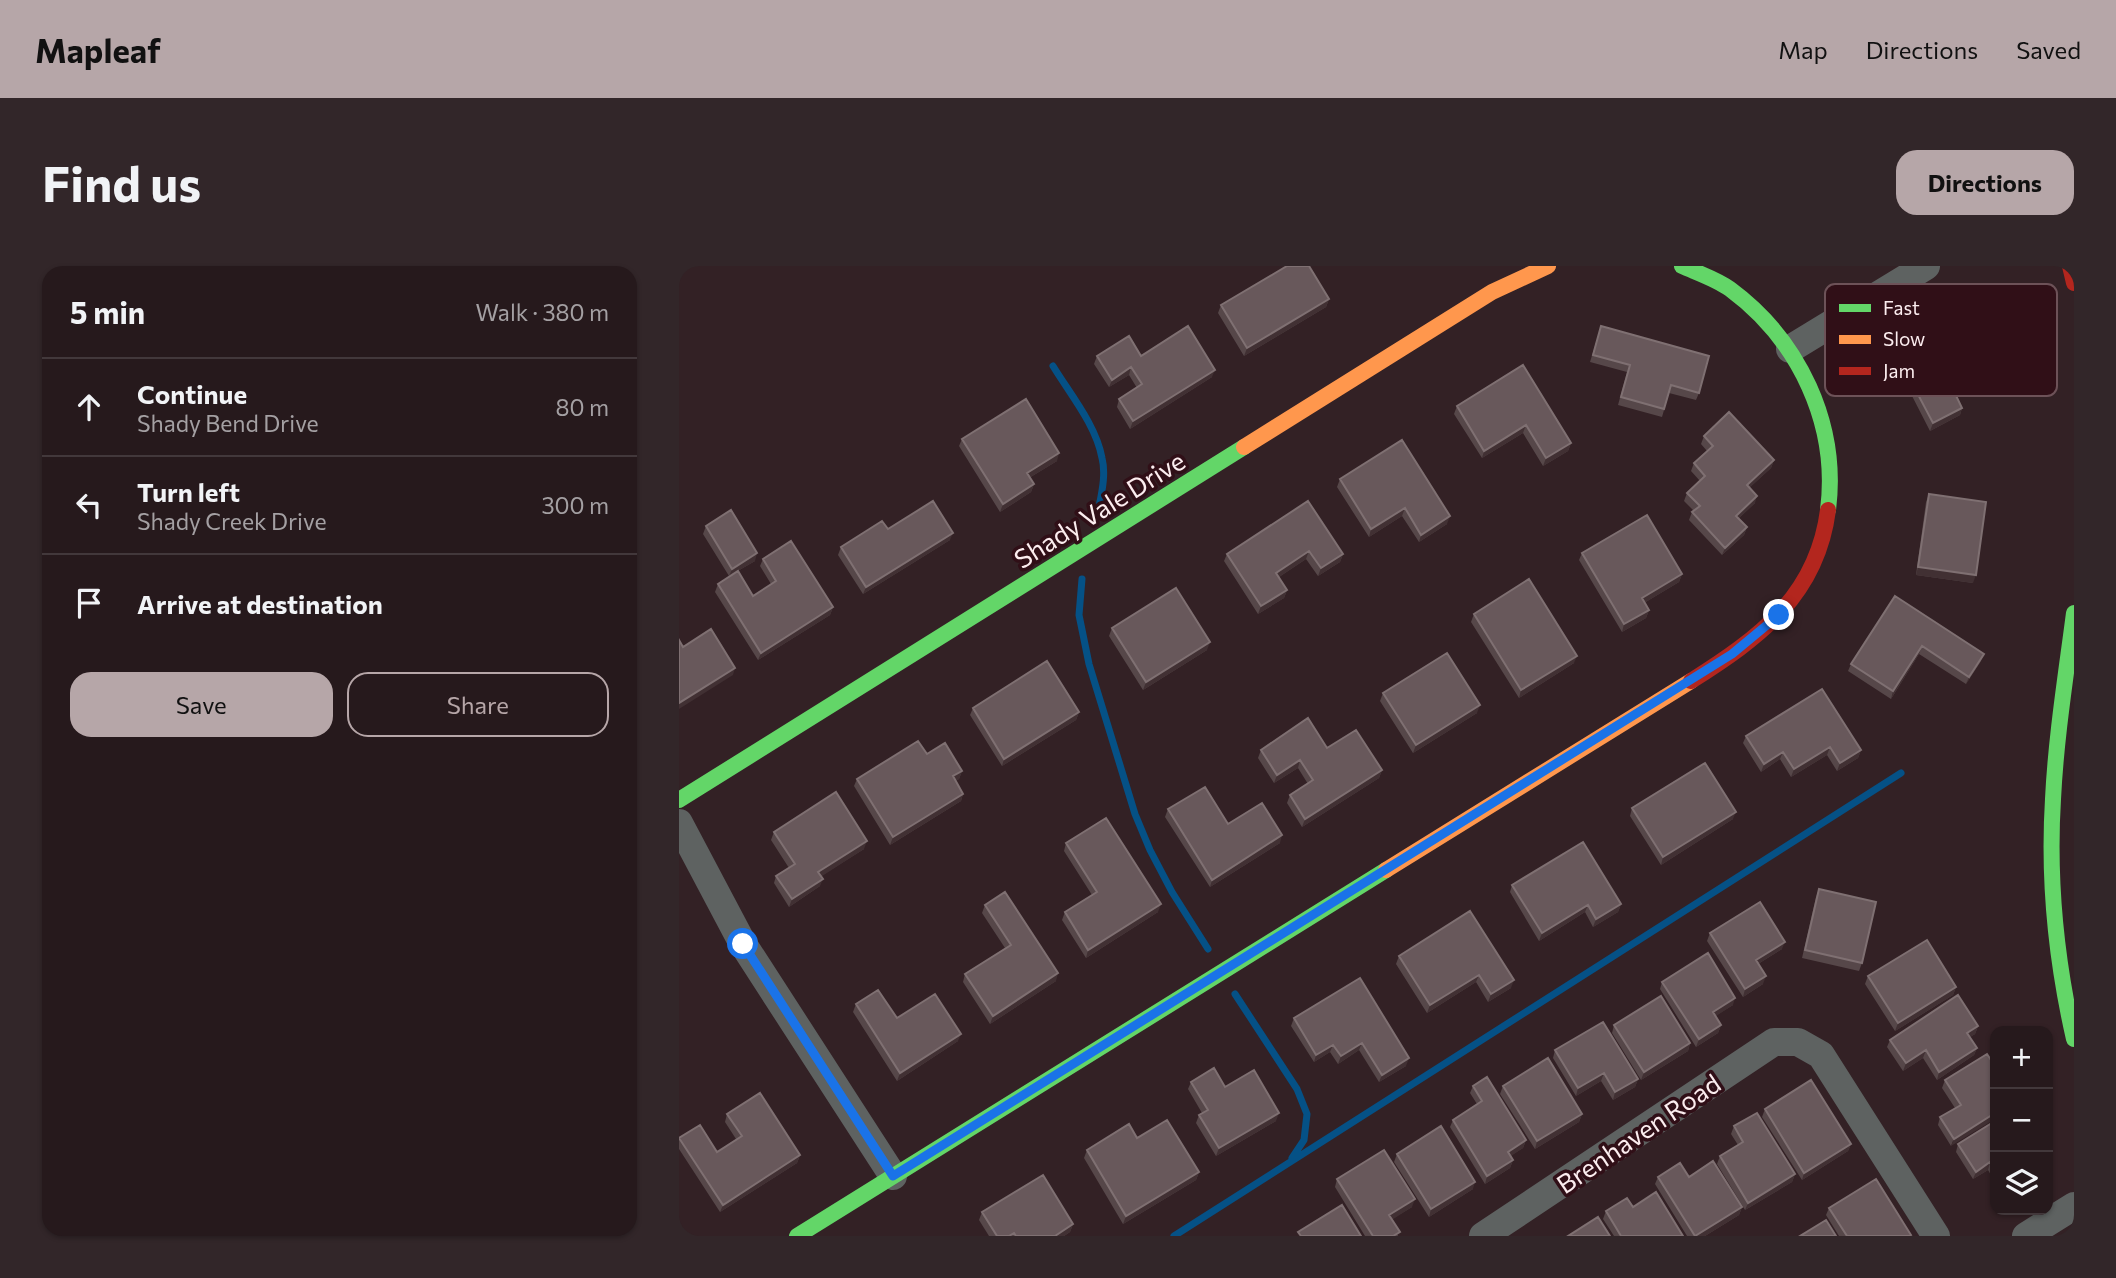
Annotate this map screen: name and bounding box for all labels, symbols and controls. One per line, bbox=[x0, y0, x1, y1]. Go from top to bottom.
text: Mapleaf bbox=[35, 29, 161, 70]
text: Map bbox=[1778, 35, 1828, 64]
text: Directions bbox=[1866, 35, 1978, 64]
text: Saved bbox=[2016, 35, 2081, 64]
button: Directions bbox=[1896, 150, 2074, 215]
text: Find us bbox=[42, 152, 201, 212]
legend bbox=[1825, 284, 2057, 396]
text: 5 min bbox=[70, 293, 145, 330]
text: Fast bbox=[1883, 296, 1920, 319]
text: Walk · 380 m bbox=[476, 298, 609, 326]
text: Slow bbox=[1883, 327, 1925, 350]
text: Jam bbox=[1883, 359, 1915, 382]
text: Continue bbox=[137, 378, 247, 409]
icon: ahead bbox=[70, 388, 108, 426]
text: 80 m bbox=[556, 393, 609, 421]
text: Shady Bend Drive bbox=[137, 409, 319, 437]
street label: Shady Vale Drive bbox=[1008, 444, 1190, 574]
text: Turn left bbox=[137, 476, 240, 507]
icon: left bbox=[70, 486, 108, 524]
text: 300 m bbox=[541, 491, 609, 519]
text: Shady Creek Drive bbox=[137, 507, 327, 535]
icon: arrive bbox=[70, 584, 108, 622]
text: Arrive at destination bbox=[137, 588, 383, 619]
route end bbox=[1763, 599, 1794, 630]
button: Save bbox=[70, 672, 333, 737]
button: Share bbox=[347, 672, 609, 737]
route start bbox=[727, 928, 758, 959]
map controls bbox=[1990, 1026, 2053, 1215]
button: + bbox=[1990, 1026, 2053, 1089]
street label: Brenhaven Road bbox=[1550, 1067, 1726, 1199]
button: − bbox=[1990, 1089, 2053, 1152]
button: layers bbox=[1990, 1152, 2053, 1215]

